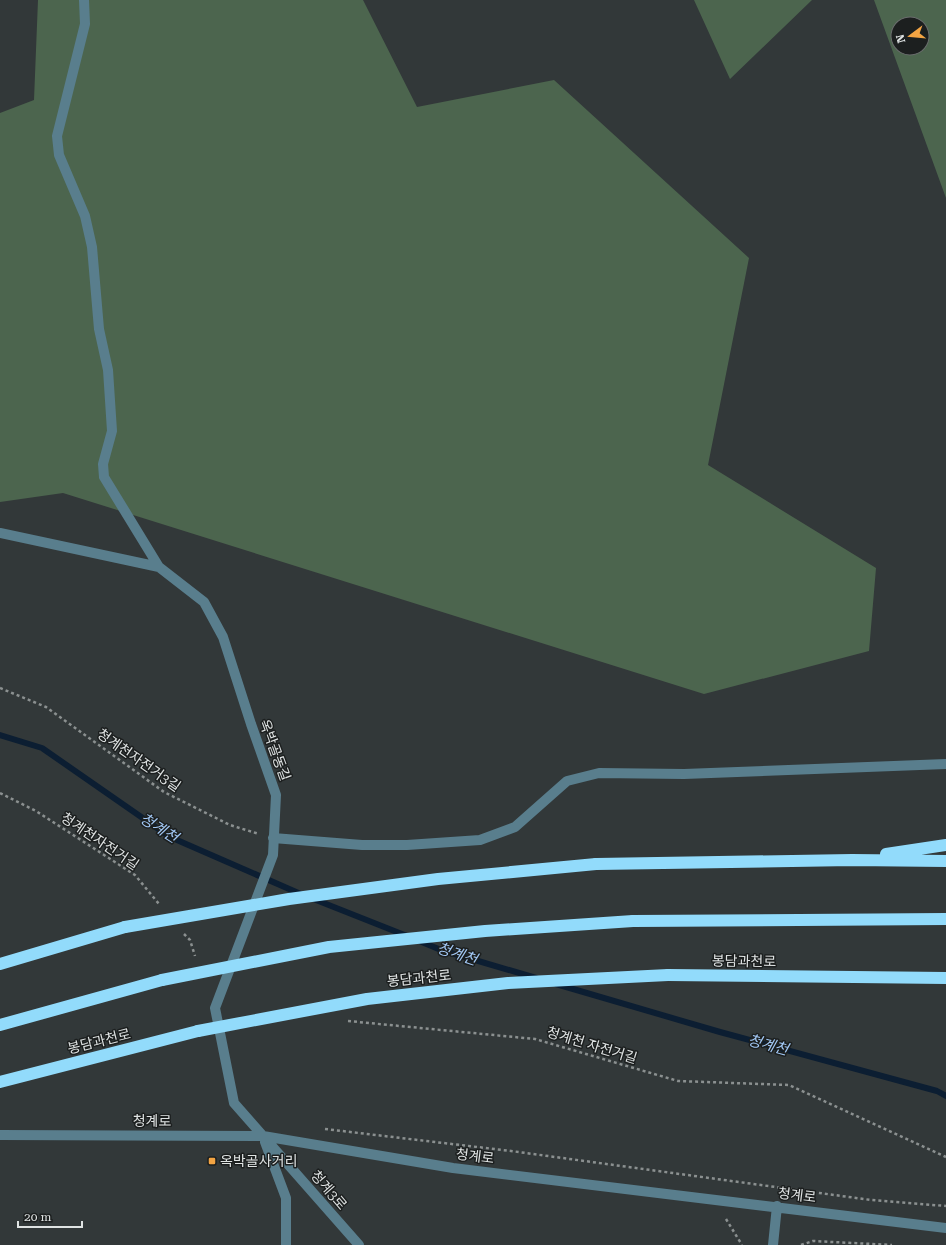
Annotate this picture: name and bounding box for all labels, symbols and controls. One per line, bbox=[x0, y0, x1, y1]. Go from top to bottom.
north arrow bbox=[890, 16, 930, 56]
text: N bbox=[893, 32, 908, 44]
street label: 옥박골동길 bbox=[256, 717, 294, 783]
street label: 청계천자전거3길 bbox=[94, 725, 184, 795]
street label: 청계천자전거길 bbox=[58, 809, 142, 873]
water label: 청계천 bbox=[137, 809, 183, 848]
water label: 청계천 bbox=[435, 939, 482, 970]
street label: 봉담과천로 bbox=[712, 952, 776, 970]
street label: 봉담과천로 bbox=[386, 967, 452, 989]
street label: 청계천 자전거길 bbox=[545, 1024, 639, 1066]
street label: 봉담과천로 bbox=[66, 1025, 132, 1057]
water label: 청계천 bbox=[746, 1031, 792, 1060]
street label: 청계로 bbox=[133, 1113, 171, 1129]
street label: 청계로 bbox=[455, 1146, 495, 1166]
place label: 옥박골사거리 bbox=[220, 1153, 297, 1169]
marker: 옥박골사거리 bbox=[207, 1156, 217, 1166]
street label: 청계3로 bbox=[308, 1167, 350, 1213]
street label: 청계로 bbox=[777, 1185, 817, 1205]
scale bar bbox=[18, 1203, 82, 1229]
text: 20 m bbox=[24, 1210, 51, 1224]

